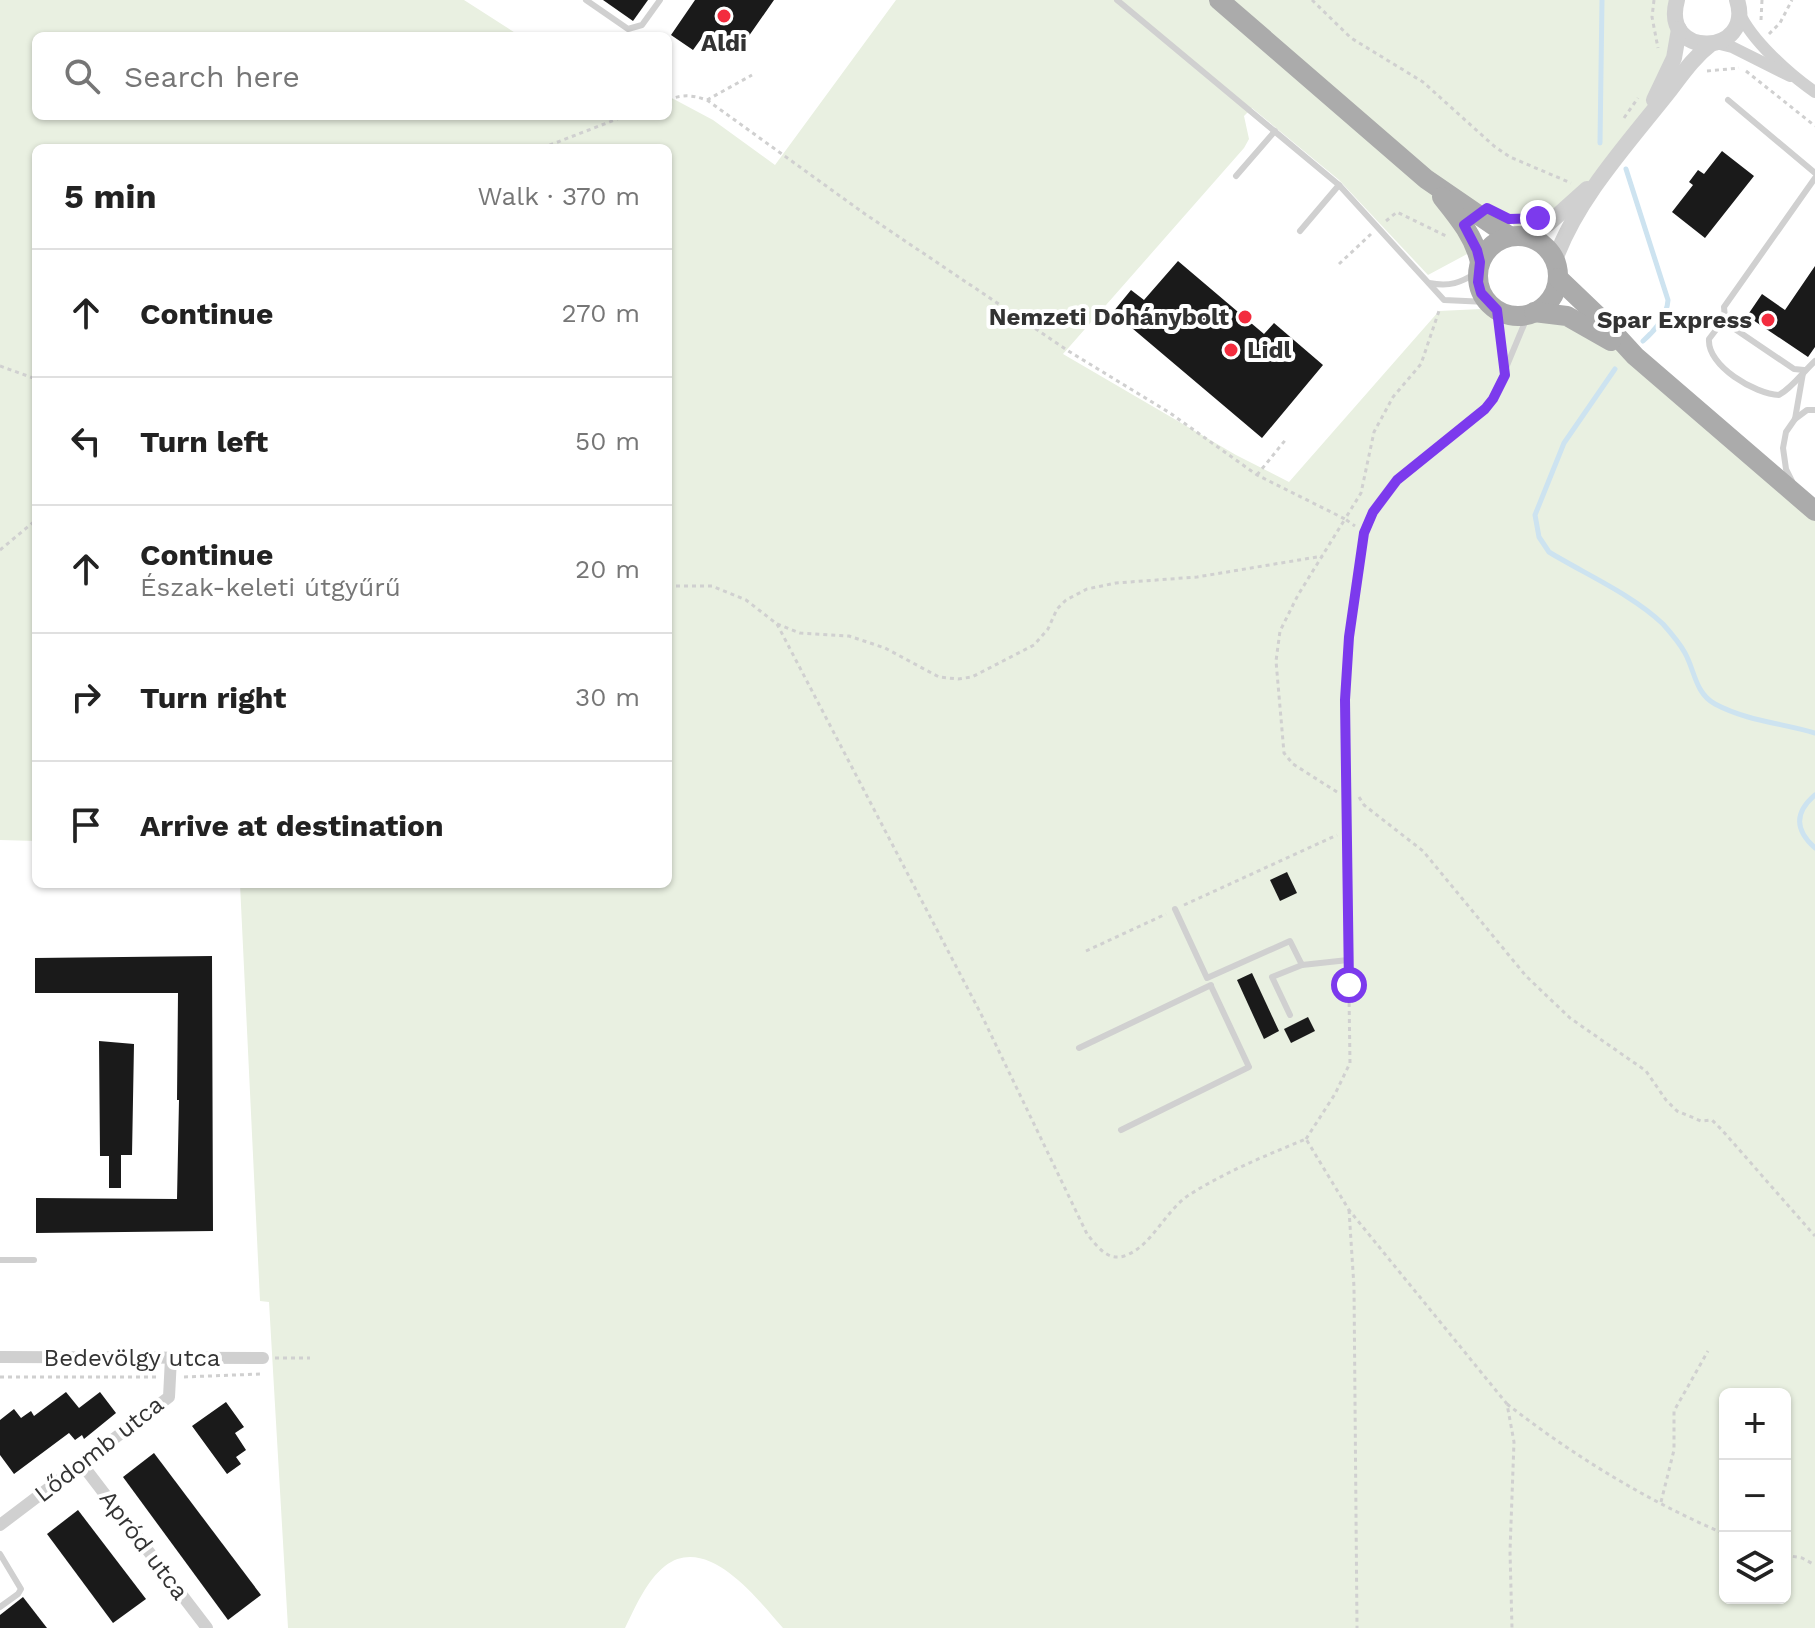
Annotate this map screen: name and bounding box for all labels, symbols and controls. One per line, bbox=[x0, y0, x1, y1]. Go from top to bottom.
marker: Aldi bbox=[715, 7, 733, 25]
place label: Aldi bbox=[701, 29, 747, 57]
search box bbox=[32, 32, 672, 120]
icon: search bbox=[60, 54, 104, 98]
text: Search here bbox=[124, 59, 300, 94]
text: 5 min bbox=[64, 176, 157, 216]
text: Walk · 370 m bbox=[478, 181, 640, 211]
route end bbox=[1520, 200, 1556, 236]
icon: ahead bbox=[64, 291, 108, 335]
text: Continue bbox=[140, 296, 273, 331]
text: 270 m bbox=[561, 298, 640, 328]
place label: Nemzeti Dohánybolt bbox=[989, 303, 1230, 331]
place label: Spar Express bbox=[1597, 306, 1752, 334]
marker: Nemzeti Dohánybolt bbox=[1236, 308, 1254, 326]
marker: Spar Express bbox=[1759, 311, 1777, 329]
place label: Lidl bbox=[1247, 336, 1291, 364]
marker: Lidl bbox=[1222, 341, 1240, 359]
icon: left bbox=[64, 419, 108, 463]
text: Turn left bbox=[140, 424, 268, 459]
text: 50 m bbox=[575, 426, 640, 456]
text: Continue bbox=[140, 537, 273, 572]
icon: ahead bbox=[64, 547, 108, 591]
text: 20 m bbox=[575, 554, 640, 584]
text: Észak-keleti útgyűrű bbox=[140, 572, 401, 602]
icon: right bbox=[64, 675, 108, 719]
text: Turn right bbox=[140, 680, 286, 715]
text: 30 m bbox=[575, 682, 640, 712]
icon: arrive bbox=[64, 803, 108, 847]
text: Arrive at destination bbox=[140, 808, 444, 843]
route start bbox=[1331, 967, 1367, 1003]
street label: Bedevölgy utca bbox=[44, 1344, 220, 1372]
map controls bbox=[1719, 1388, 1791, 1604]
button: + bbox=[1719, 1388, 1791, 1460]
street label: Lődomb utca bbox=[29, 1390, 169, 1508]
button: − bbox=[1719, 1460, 1791, 1532]
street label: Apród utca bbox=[94, 1485, 194, 1605]
button: layers bbox=[1719, 1532, 1791, 1604]

